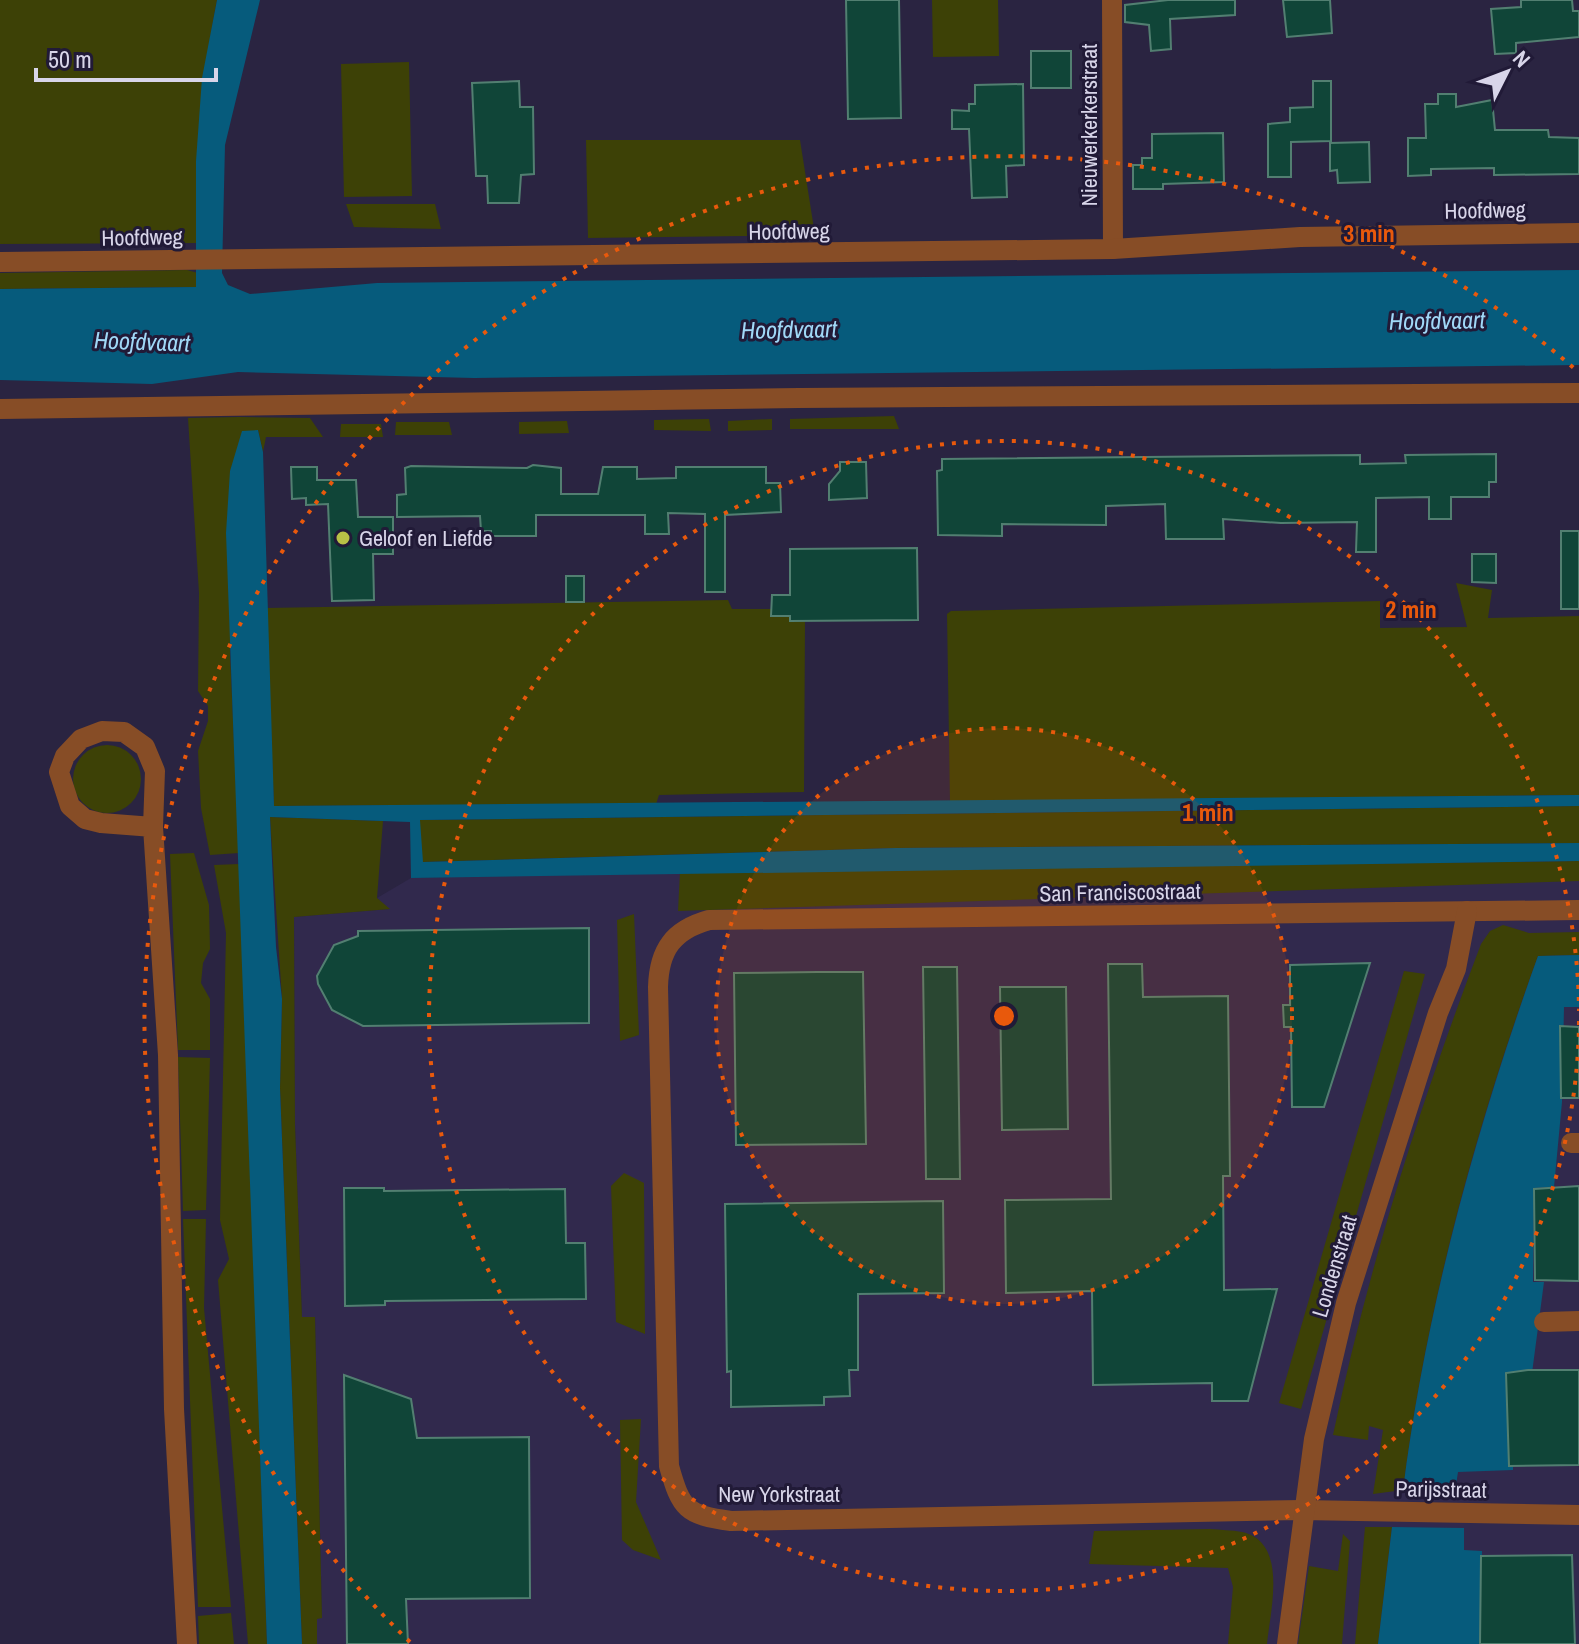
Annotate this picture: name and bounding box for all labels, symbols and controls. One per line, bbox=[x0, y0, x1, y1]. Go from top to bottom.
scale bar bbox=[36, 32, 216, 82]
north arrow bbox=[1467, 32, 1547, 112]
text: 50 m bbox=[48, 43, 92, 75]
street label: Nieuwerkerkerstraat bbox=[1074, 44, 1104, 206]
text: N bbox=[1506, 44, 1537, 73]
street label: Hoofdweg bbox=[1444, 194, 1526, 226]
street label: Hoofdweg bbox=[748, 215, 830, 247]
text: 3 min bbox=[1343, 217, 1395, 249]
street label: Hoofdweg bbox=[101, 221, 183, 253]
water label: Hoofdvaart bbox=[1389, 303, 1486, 337]
water label: Hoofdvaart bbox=[741, 312, 838, 346]
water label: Hoofdvaart bbox=[93, 323, 191, 359]
place label: Geloof en Liefde bbox=[359, 523, 492, 553]
marker: Geloof en Liefde bbox=[334, 529, 352, 547]
text: 2 min bbox=[1385, 593, 1437, 625]
text: 1 min bbox=[1182, 796, 1234, 828]
street label: San Franciscostraat bbox=[1039, 876, 1201, 908]
centre of rings bbox=[990, 1002, 1018, 1030]
street label: Londenstraat bbox=[1304, 1211, 1364, 1321]
street label: Parijsstraat bbox=[1395, 1473, 1487, 1505]
street label: New Yorkstraat bbox=[718, 1479, 840, 1509]

